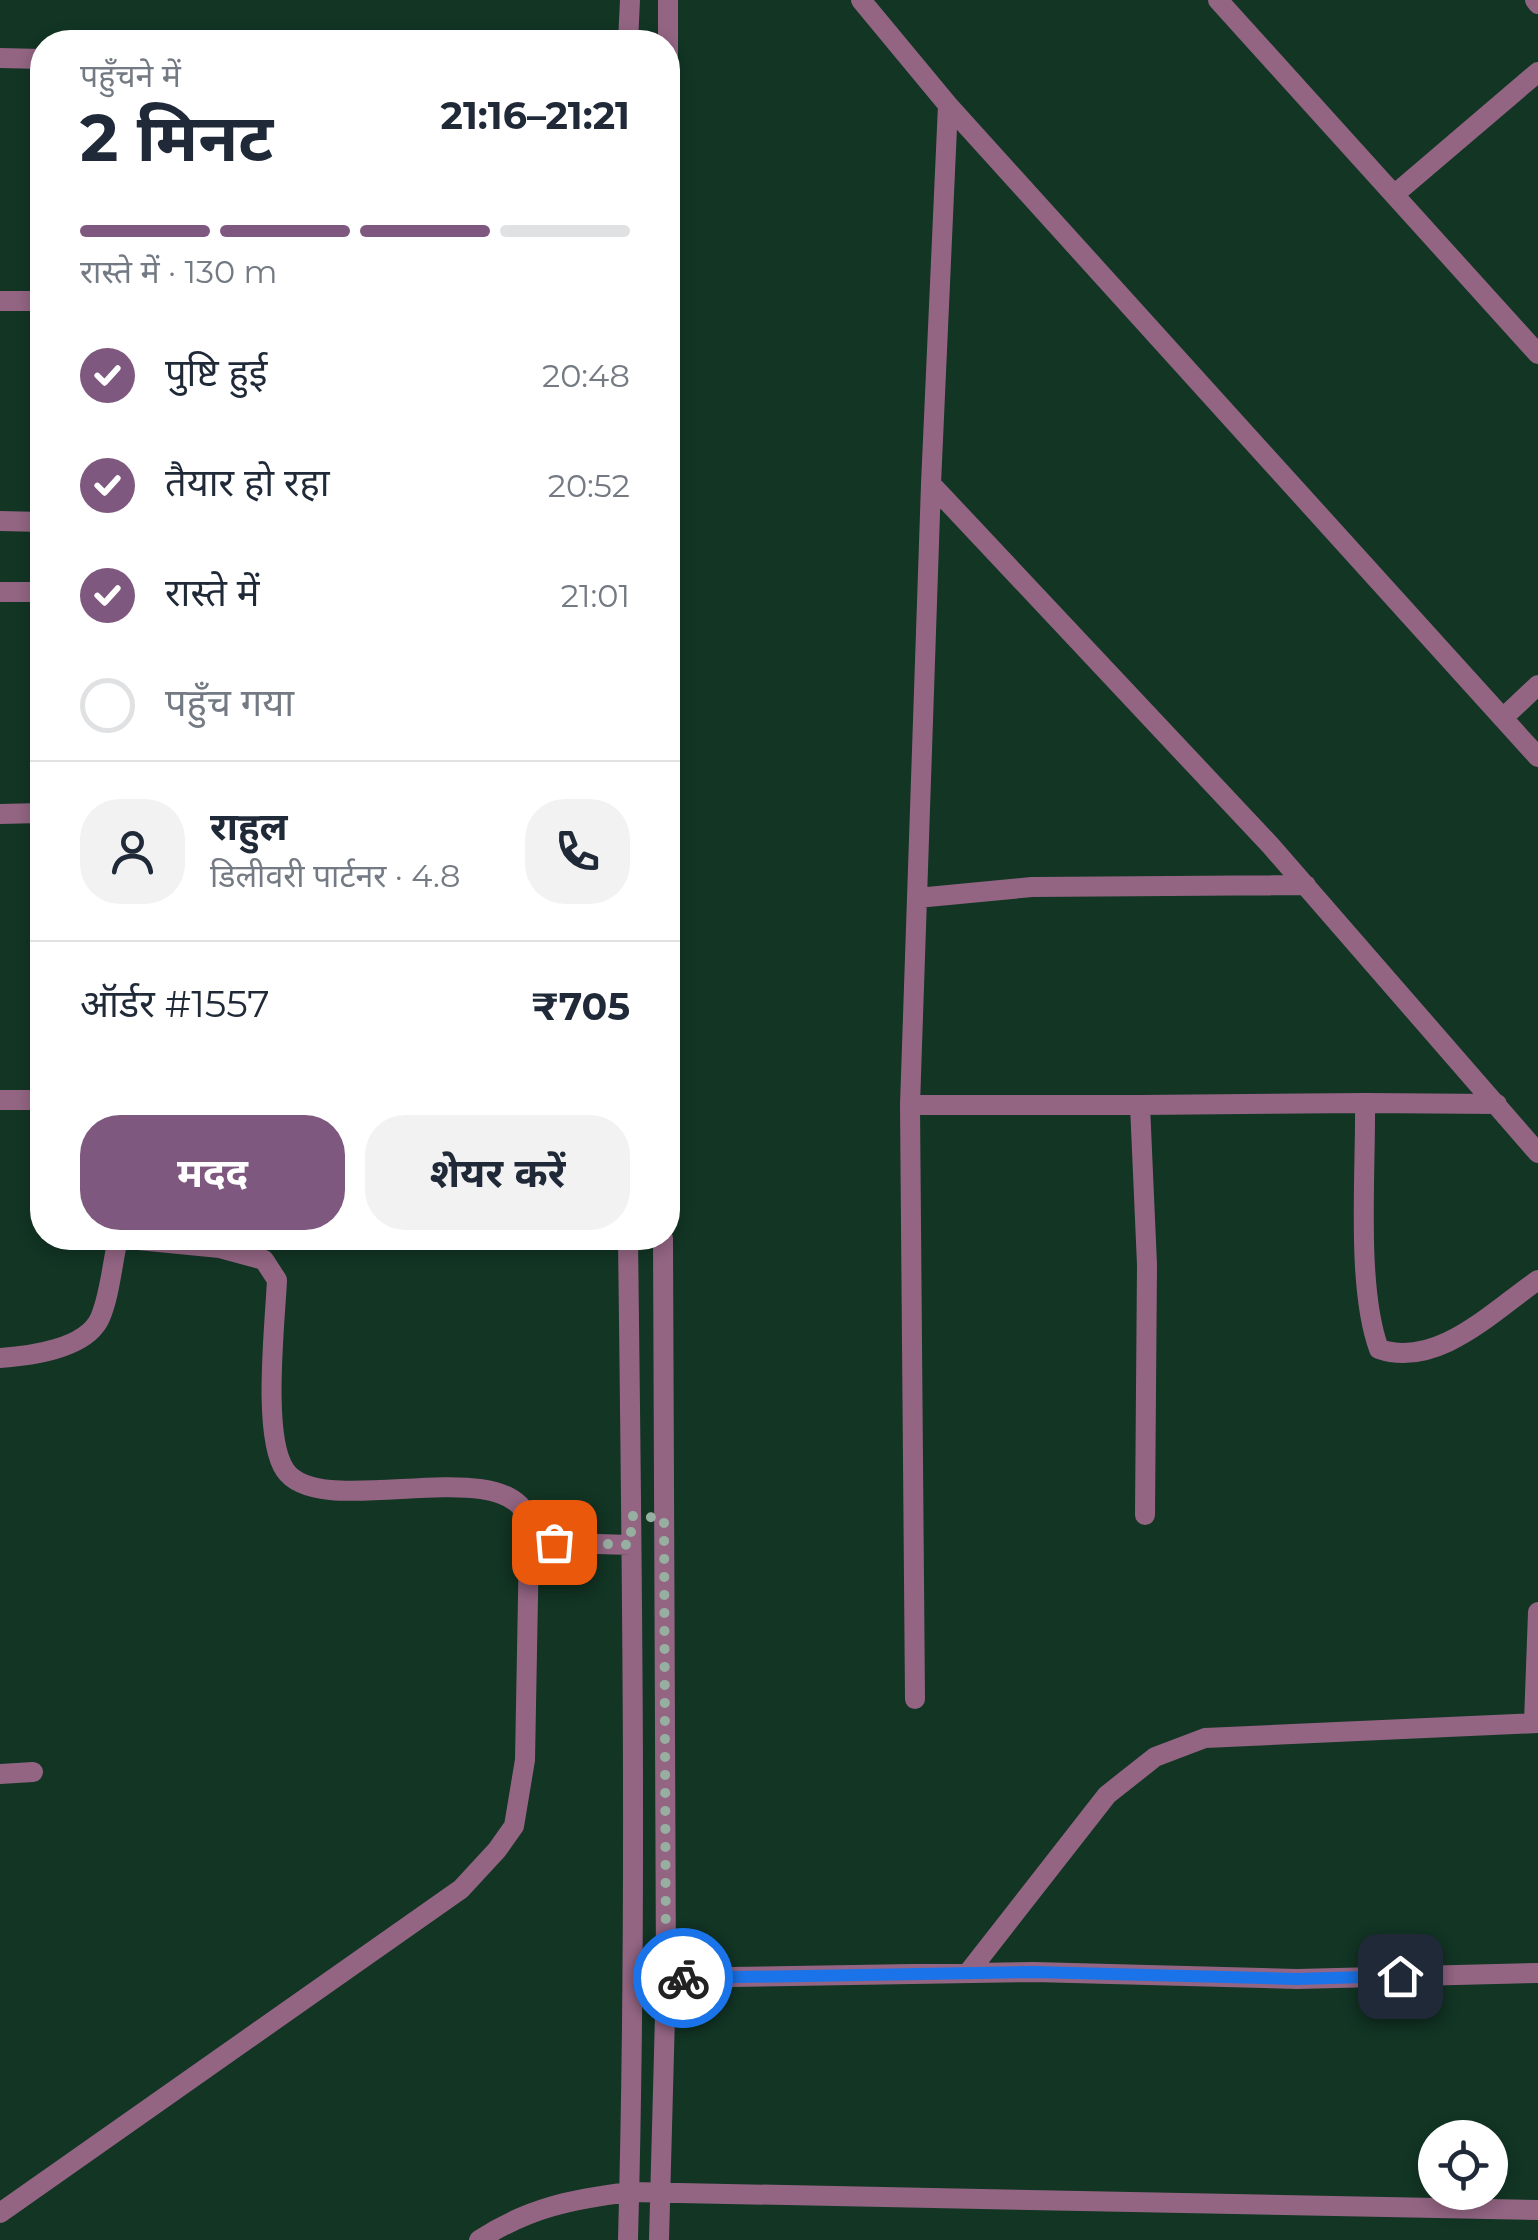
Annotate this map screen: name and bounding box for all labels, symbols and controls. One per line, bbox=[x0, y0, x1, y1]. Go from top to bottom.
text: पहुँचने में bbox=[80, 56, 181, 95]
text: 21:16–21:21 bbox=[440, 92, 630, 139]
text: 2 मिनट bbox=[80, 98, 273, 177]
text: रास्ते में · 130 m bbox=[80, 252, 278, 291]
icon: check bbox=[80, 348, 135, 403]
text: पुष्टि हुई bbox=[165, 349, 267, 396]
text: 20:48 bbox=[542, 356, 630, 395]
icon: check bbox=[80, 458, 135, 513]
text: तैयार हो रहा bbox=[165, 459, 330, 506]
text: 20:52 bbox=[548, 466, 630, 505]
icon: check bbox=[80, 568, 135, 623]
text: रास्ते में bbox=[165, 569, 260, 616]
text: 21:01 bbox=[561, 576, 630, 615]
text: पहुँच गया bbox=[165, 679, 294, 726]
button: person bbox=[80, 799, 185, 904]
button: phone bbox=[525, 799, 630, 904]
text: राहुल bbox=[210, 803, 287, 850]
text: डिलीवरी पार्टनर · 4.8 bbox=[210, 856, 461, 895]
text: ऑर्डर #1557 bbox=[80, 980, 270, 1027]
text: ₹705 bbox=[531, 983, 630, 1030]
button: मदद bbox=[80, 1115, 345, 1230]
button: शेयर करें bbox=[365, 1115, 630, 1230]
pin bbox=[512, 1500, 597, 1585]
icon: bag bbox=[527, 1515, 582, 1570]
courier bbox=[633, 1928, 733, 2028]
pin bbox=[1358, 1934, 1443, 2019]
icon: home bbox=[1373, 1949, 1428, 2004]
icon: bike bbox=[656, 1951, 711, 2006]
map controls bbox=[1418, 2120, 1508, 2210]
button: locate bbox=[1418, 2120, 1508, 2210]

